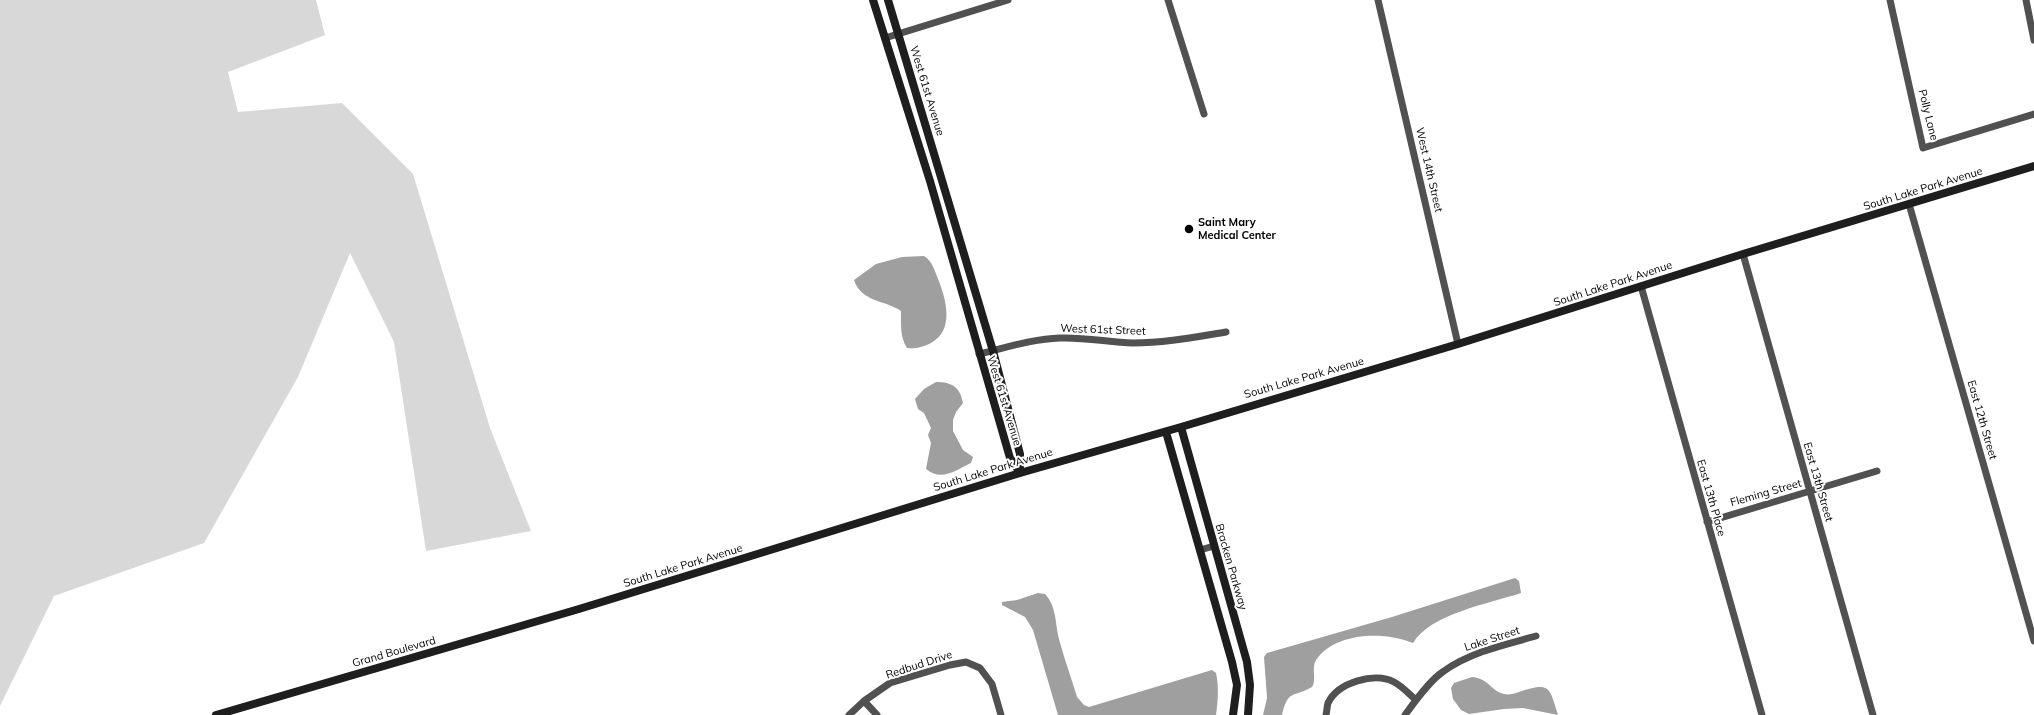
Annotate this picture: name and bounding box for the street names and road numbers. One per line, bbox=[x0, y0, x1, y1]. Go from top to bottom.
street label: West 61st Avenue bbox=[907, 44, 947, 138]
street label: Polly Lane bbox=[1915, 88, 1941, 142]
street label: West 14th Street bbox=[1413, 126, 1445, 214]
street label: South Lake Park Avenue bbox=[1862, 165, 1984, 213]
street label: South Lake Park Avenue bbox=[1552, 259, 1674, 309]
street label: West 61st Street bbox=[1060, 322, 1146, 338]
street label: West 61st Avenue bbox=[984, 354, 1024, 448]
street label: South Lake Park Avenue bbox=[1243, 355, 1365, 401]
street label: East 12th Street bbox=[1964, 379, 2000, 461]
street label: East 13th Street bbox=[1800, 441, 1836, 523]
street label: South Lake Park Avenue bbox=[932, 446, 1054, 494]
street label: East 13th Place bbox=[1694, 458, 1728, 538]
street label: Fleming Street bbox=[1729, 477, 1803, 509]
street label: Bracken Parkway bbox=[1212, 522, 1250, 612]
street label: South Lake Park Avenue bbox=[622, 542, 744, 590]
street label: Lake Street bbox=[1463, 624, 1521, 654]
street label: Grand Boulevard bbox=[351, 634, 437, 670]
street label: Redbud Drive bbox=[884, 648, 954, 682]

